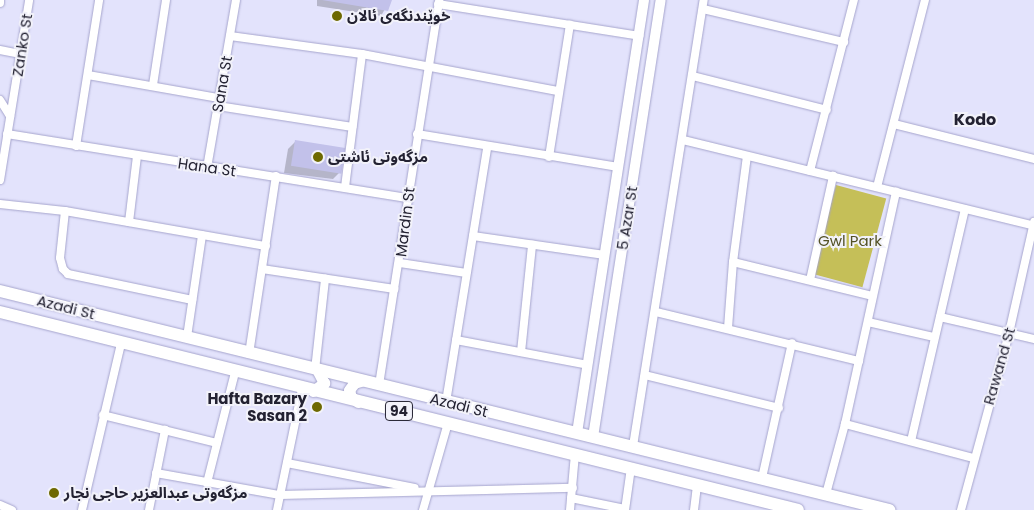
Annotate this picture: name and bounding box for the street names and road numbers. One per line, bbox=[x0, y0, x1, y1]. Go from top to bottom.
street label: Zanko St bbox=[8, 12, 36, 78]
street label: Sana St bbox=[208, 54, 236, 114]
street label: Hana St bbox=[177, 154, 237, 180]
street label: 5 Azar St bbox=[613, 185, 641, 251]
street label: Mardin St bbox=[392, 186, 418, 258]
street label: Azadi St bbox=[35, 291, 97, 323]
street label: Rawand St bbox=[979, 325, 1019, 407]
street label: Azadi St bbox=[428, 389, 490, 421]
road number: 94 bbox=[384, 400, 414, 422]

